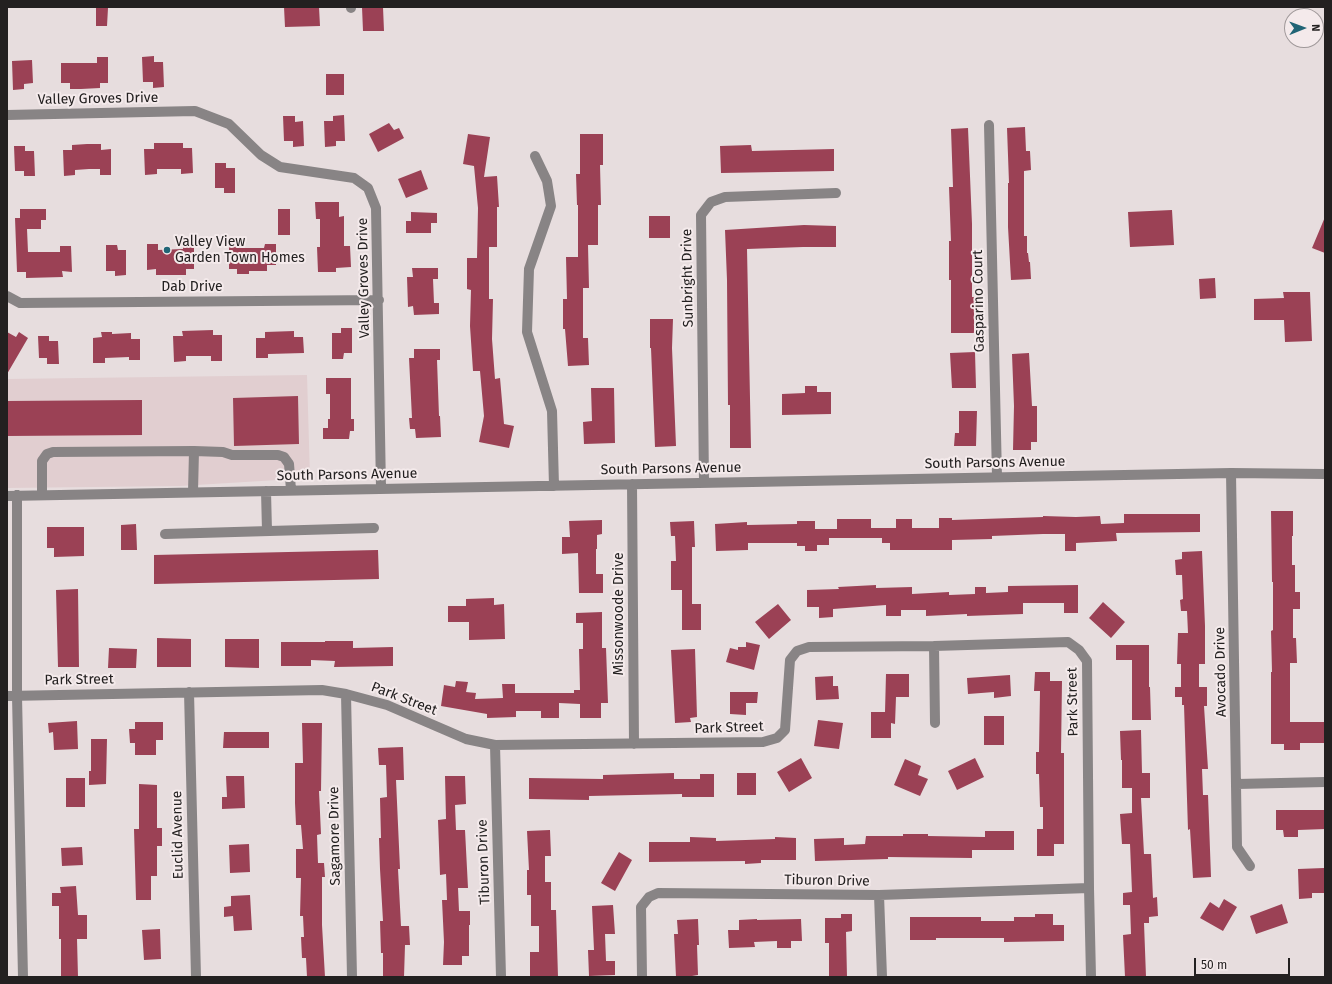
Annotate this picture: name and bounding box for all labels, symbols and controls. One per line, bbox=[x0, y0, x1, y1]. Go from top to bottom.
north arrow bbox=[1284, 8, 1324, 48]
text: N bbox=[1309, 24, 1322, 32]
street label: Valley Groves Drive bbox=[38, 90, 158, 108]
street label: Valley Groves Drive bbox=[355, 218, 373, 338]
street label: Sunbright Drive bbox=[679, 228, 697, 328]
place label: Valley View Garden Town Homes bbox=[175, 234, 305, 266]
marker: Valley View Garden Town Homes bbox=[162, 245, 172, 255]
street label: Gasparino Court bbox=[970, 250, 988, 352]
street label: Dab Drive bbox=[161, 279, 223, 295]
street label: South Parsons Avenue bbox=[925, 453, 1065, 473]
street label: South Parsons Avenue bbox=[601, 459, 741, 479]
street label: South Parsons Avenue bbox=[277, 465, 417, 485]
street label: Missonwoode Drive bbox=[611, 552, 627, 676]
street label: Avocado Drive bbox=[1212, 627, 1230, 717]
street label: Park Street bbox=[1064, 667, 1082, 737]
street label: Park Street bbox=[44, 671, 114, 689]
street label: Park Street bbox=[369, 679, 439, 719]
street label: Park Street bbox=[694, 718, 764, 738]
street label: Sagamore Drive bbox=[326, 786, 344, 886]
street label: Euclid Avenue bbox=[169, 791, 187, 879]
street label: Tiburon Drive bbox=[474, 819, 494, 905]
street label: Tiburon Drive bbox=[784, 872, 870, 890]
scale bar bbox=[1196, 950, 1292, 976]
text: 50 m bbox=[1201, 958, 1227, 972]

